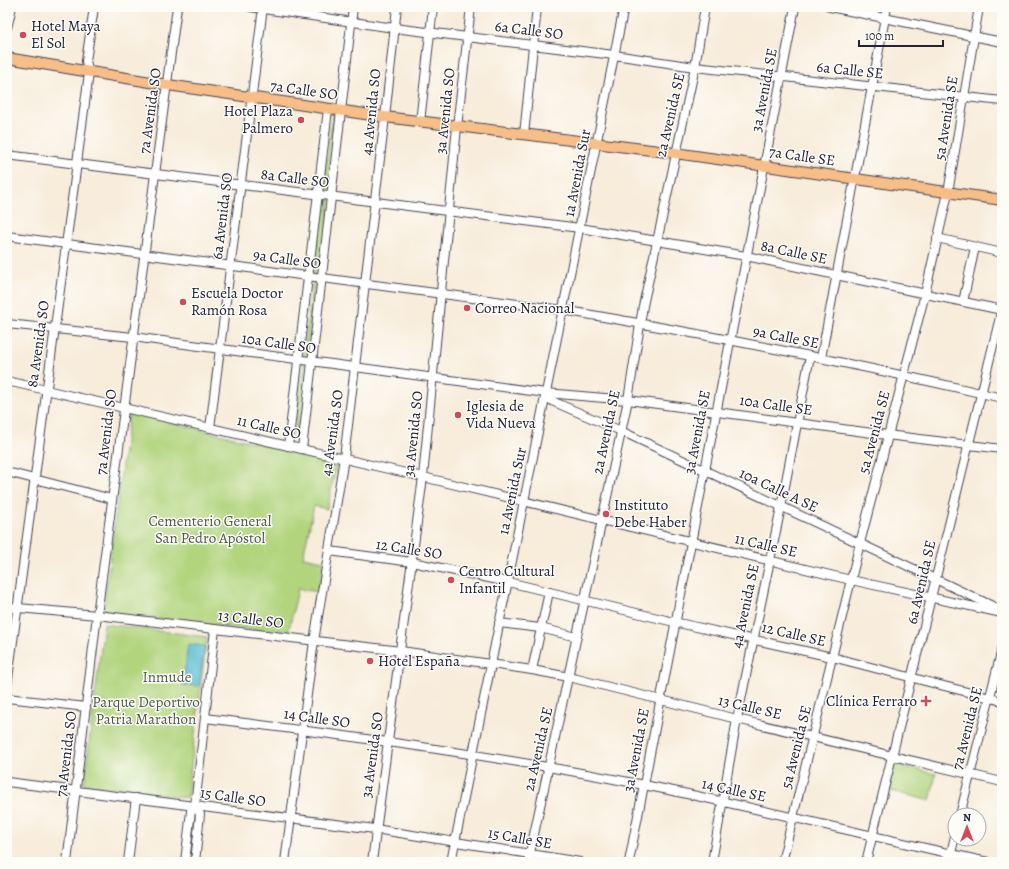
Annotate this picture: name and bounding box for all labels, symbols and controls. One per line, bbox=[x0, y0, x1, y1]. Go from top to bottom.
place label: Hotel Maya El Sol bbox=[31, 16, 100, 53]
street label: 6a Calle SO bbox=[494, 16, 564, 44]
scale bar bbox=[859, 22, 943, 48]
text: 100 m bbox=[865, 28, 894, 44]
marker: Hotel Maya El Sol bbox=[18, 30, 28, 40]
street label: 3a Avenida SE bbox=[746, 46, 782, 134]
street label: 6a Calle SE bbox=[816, 57, 884, 83]
street label: 7a Avenida SO bbox=[134, 67, 166, 155]
street label: 3a Avenida SO bbox=[431, 67, 459, 155]
street label: 4a Avenida SO bbox=[356, 68, 386, 156]
street label: 2a Avenida SE bbox=[651, 71, 689, 159]
street label: 5a Avenida SE bbox=[929, 74, 963, 162]
street label: 7a Calle SO bbox=[269, 75, 339, 105]
place label: Hotel Plaza Palmero bbox=[223, 101, 293, 138]
marker: Hotel Plaza Palmero bbox=[296, 115, 306, 125]
street label: 1a Avenida Sur bbox=[559, 127, 595, 219]
street label: 7a Calle SE bbox=[768, 141, 836, 171]
street label: 8a Calle SO bbox=[260, 164, 330, 192]
street label: 6a Avenida SO bbox=[207, 171, 237, 261]
street label: 8a Calle SE bbox=[759, 235, 829, 269]
street label: 9a Calle SO bbox=[252, 244, 322, 274]
place label: Escuela Doctor Ramón Rosa bbox=[191, 283, 284, 320]
marker: Escuela Doctor Ramón Rosa bbox=[178, 297, 188, 307]
place label: Correo Nacional bbox=[475, 298, 575, 318]
street label: 8a Avenida SO bbox=[22, 299, 54, 389]
marker: Correo Nacional bbox=[462, 303, 472, 313]
street label: 9a Calle SE bbox=[751, 321, 821, 353]
street label: 10a Calle SO bbox=[241, 328, 317, 358]
street label: 7a Avenida SO bbox=[91, 388, 121, 476]
street label: 4a Avenida SO bbox=[316, 388, 348, 478]
street label: 2a Avenida SE bbox=[587, 388, 625, 476]
street label: 3a Avenida SE bbox=[679, 388, 715, 476]
street label: 5a Avenida SE bbox=[853, 388, 895, 476]
street label: 3a Avenida SO bbox=[399, 390, 427, 478]
street label: 10a Calle SE bbox=[738, 390, 814, 420]
place label: Iglesia de Vida Nueva bbox=[465, 396, 536, 433]
street label: 11 Calle SO bbox=[235, 410, 303, 444]
marker: Iglesia de Vida Nueva bbox=[453, 410, 463, 420]
street label: 1a Avenida Sur bbox=[493, 445, 531, 537]
street label: 10a Calle A SE bbox=[736, 463, 822, 517]
place label: Instituto Debe Haber bbox=[614, 495, 687, 532]
marker: Instituto Debe Haber bbox=[601, 509, 611, 519]
park label: Cementerio General San Pedro Apóstol bbox=[149, 511, 272, 548]
street label: 11 Calle SE bbox=[733, 528, 799, 562]
street label: 12 Calle SO bbox=[374, 534, 444, 564]
street label: 6a Avenida SE bbox=[902, 538, 940, 626]
place label: Centro Cultural Infantil bbox=[459, 561, 555, 598]
street label: 4a Avenida SE bbox=[726, 562, 764, 650]
marker: Centro Cultural Infantil bbox=[446, 575, 456, 585]
street label: 13 Calle SO bbox=[217, 605, 285, 633]
street label: 12 Calle SE bbox=[760, 617, 828, 651]
place label: Hotel España bbox=[378, 651, 460, 671]
marker: Hotel España bbox=[365, 656, 375, 666]
park label: Inmude bbox=[143, 667, 192, 687]
street label: 7a Avenida SE bbox=[947, 684, 987, 772]
street label: 13 Calle SE bbox=[716, 690, 784, 724]
place label: Clínica Ferraro bbox=[826, 691, 917, 711]
park label: Parque Deportivo Patria Marathon bbox=[92, 692, 200, 729]
marker: Clínica Ferraro bbox=[920, 695, 932, 707]
street label: 14 Calle SO bbox=[283, 703, 351, 733]
street label: 5a Avenida SE bbox=[776, 703, 816, 791]
street label: 2a Avenida SE bbox=[519, 705, 557, 793]
street label: 3a Avenida SE bbox=[618, 706, 654, 794]
street label: 7a Avenida SO bbox=[51, 710, 81, 798]
street label: 3a Avenida SO bbox=[356, 711, 388, 799]
street label: 14 Calle SE bbox=[700, 773, 768, 807]
street label: 15 Calle SO bbox=[199, 782, 267, 812]
north arrow bbox=[947, 807, 987, 847]
text: N bbox=[963, 810, 971, 825]
street label: 15 Calle SE bbox=[486, 823, 554, 853]

